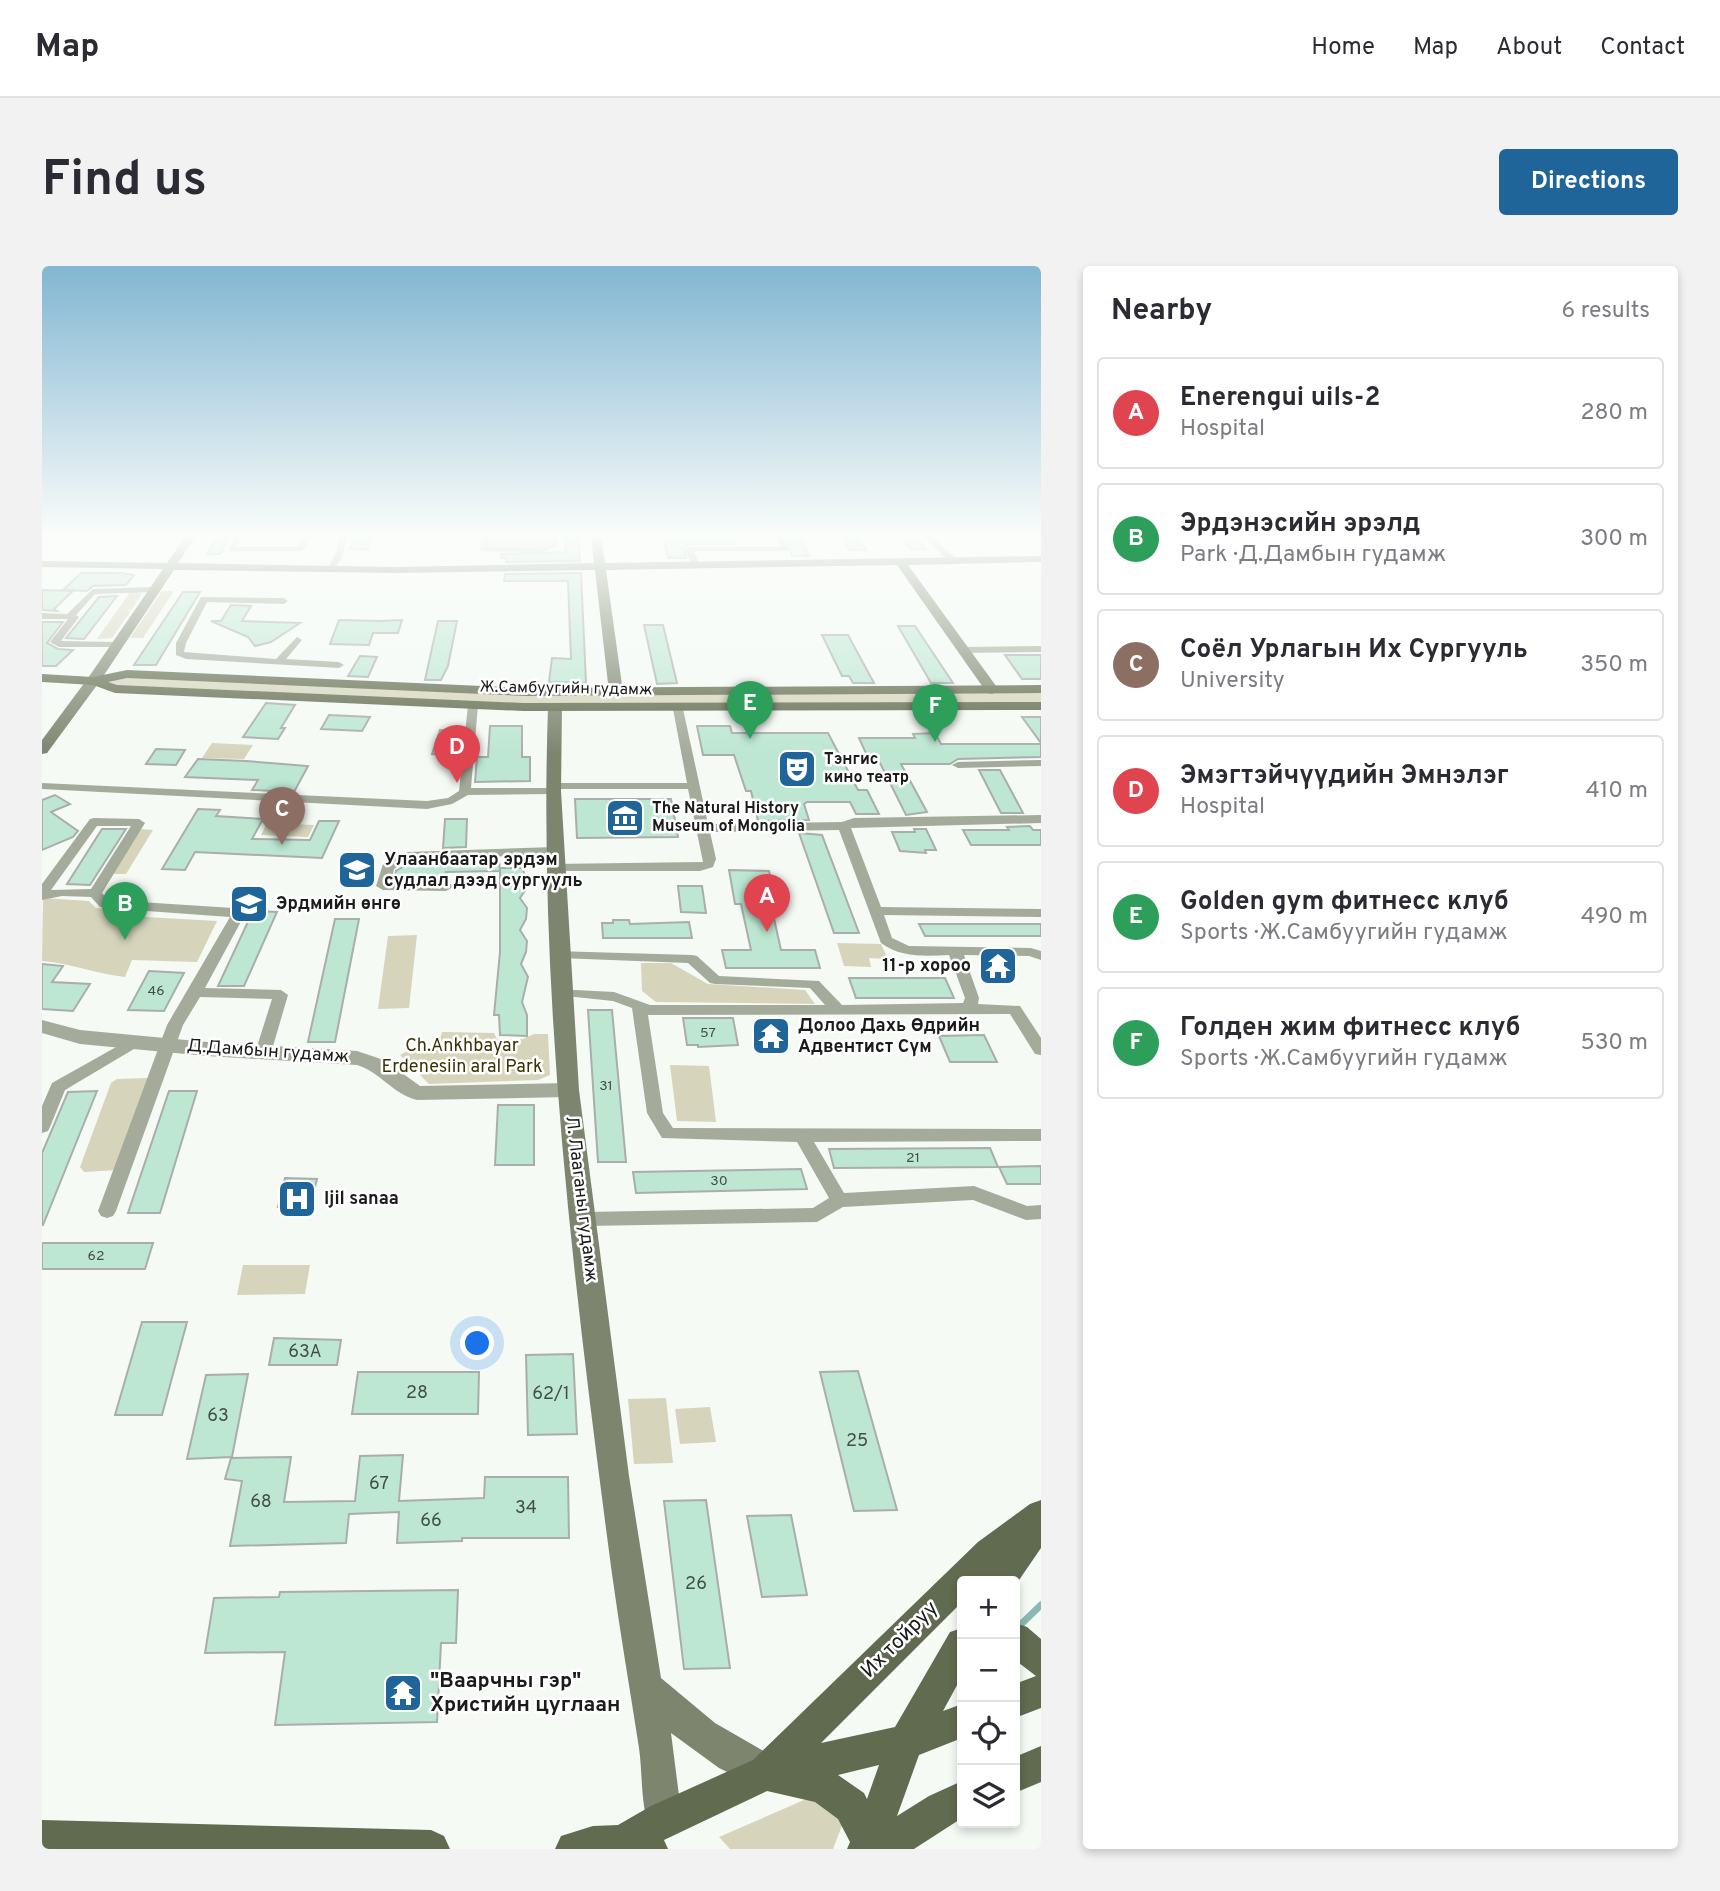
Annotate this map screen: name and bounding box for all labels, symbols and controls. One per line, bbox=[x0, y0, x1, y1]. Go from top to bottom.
text: Map bbox=[35, 27, 99, 69]
text: Home bbox=[1311, 33, 1375, 63]
text: Map bbox=[1413, 33, 1458, 63]
text: About bbox=[1496, 33, 1562, 63]
text: Contact bbox=[1600, 33, 1685, 63]
button: Directions bbox=[1499, 149, 1678, 215]
text: Find us bbox=[42, 151, 207, 213]
text: Nearby bbox=[1111, 293, 1212, 330]
text: 6 results bbox=[1562, 297, 1650, 326]
text: Enerengui uils-2 bbox=[1180, 382, 1380, 415]
text: A bbox=[1128, 399, 1144, 428]
text: 280 m bbox=[1580, 399, 1648, 428]
text: Hospital bbox=[1180, 415, 1265, 444]
text: Эрдэнэсийн эрэлд bbox=[1180, 508, 1420, 541]
text: B bbox=[1128, 525, 1144, 554]
text: 300 m bbox=[1580, 525, 1648, 554]
text: Park · Д.Дамбын гудамж bbox=[1180, 541, 1446, 570]
text: Соёл Урлагын Их Сургууль bbox=[1180, 634, 1528, 667]
text: C bbox=[1129, 651, 1143, 680]
text: 350 m bbox=[1580, 651, 1648, 680]
text: University bbox=[1180, 667, 1285, 696]
street label: Ж.Самбуугийн гудамж bbox=[479, 677, 653, 701]
pin: E bbox=[727, 681, 773, 739]
pin: F bbox=[912, 684, 958, 742]
pin: D bbox=[434, 725, 480, 783]
theatre icon: Тэнгис кино театр bbox=[776, 748, 818, 790]
place label: Тэнгис кино театр bbox=[824, 750, 909, 788]
text: Эмэгтэйчүүдийн Эмнэлэг bbox=[1180, 760, 1509, 793]
text: D bbox=[1128, 777, 1144, 806]
text: 410 m bbox=[1585, 777, 1648, 806]
pin: C bbox=[259, 787, 305, 845]
text: Hospital bbox=[1180, 793, 1265, 822]
museum icon: The Natural History Museum of Mongolia bbox=[604, 797, 646, 839]
place label: The Natural History Museum of Mongolia bbox=[652, 799, 805, 837]
school or university icon: Улаанбаатар эрдэм судлал дээд сургууль bbox=[336, 849, 378, 891]
place label: Улаанбаатар эрдэм судлал дээд сургууль bbox=[384, 849, 583, 893]
pin: A bbox=[744, 874, 790, 932]
pin: B bbox=[102, 882, 148, 940]
school or university icon: Эрдмийн өнгө bbox=[228, 883, 270, 925]
text: Golden gym фитнесс клуб bbox=[1180, 886, 1509, 919]
place label: Эрдмийн өнгө bbox=[276, 893, 401, 916]
text: E bbox=[1129, 903, 1143, 932]
text: 490 m bbox=[1581, 903, 1648, 932]
text: Sports · Ж.Самбуугийн гудамж bbox=[1180, 919, 1508, 948]
temple icon: 11-р хороо bbox=[977, 945, 1019, 987]
place label: 11-р хороо bbox=[882, 955, 971, 978]
house number: 46 bbox=[147, 983, 165, 1000]
text: Голден жим фитнесс клуб bbox=[1180, 1012, 1520, 1045]
temple icon: Долоо Дахь Өдрийн Адвентист Сүм bbox=[750, 1015, 792, 1057]
place label: Долоо Дахь Өдрийн Адвентист Сүм bbox=[798, 1015, 980, 1059]
house number: 57 bbox=[700, 1025, 716, 1042]
text: F bbox=[1129, 1029, 1143, 1058]
text: 530 m bbox=[1580, 1029, 1648, 1058]
street label: Д.Дамбын гудамж bbox=[186, 1035, 350, 1069]
park label: Ch.Ankhbayar Erdenesiin aral Park bbox=[382, 1035, 543, 1079]
text: Sports · Ж.Самбуугийн гудамж bbox=[1180, 1045, 1508, 1074]
house number: 31 bbox=[599, 1078, 613, 1095]
street label: Л. Лааганы гудамж bbox=[559, 1115, 603, 1283]
house number: 21 bbox=[906, 1150, 920, 1167]
house number: 30 bbox=[710, 1173, 728, 1190]
hospital icon: Ijil sanaa bbox=[276, 1178, 318, 1220]
place label: Ijil sanaa bbox=[324, 1188, 399, 1211]
house number: 62 bbox=[88, 1248, 104, 1265]
your location bbox=[460, 1326, 494, 1360]
house number: 63A bbox=[288, 1341, 322, 1364]
house number: 28 bbox=[406, 1382, 428, 1405]
house number: 62/1 bbox=[532, 1383, 570, 1406]
house number: 63 bbox=[207, 1405, 229, 1428]
house number: 25 bbox=[846, 1430, 868, 1453]
house number: 67 bbox=[369, 1473, 389, 1496]
house number: 68 bbox=[250, 1491, 272, 1514]
house number: 34 bbox=[515, 1497, 537, 1520]
house number: 66 bbox=[420, 1510, 442, 1533]
house number: 26 bbox=[685, 1573, 707, 1596]
map controls bbox=[957, 1576, 1020, 1828]
button: + bbox=[957, 1576, 1020, 1639]
street label: Их тойруу bbox=[856, 1596, 944, 1684]
button: − bbox=[957, 1639, 1020, 1702]
place label: "Ваарчны гэр" Христийн цуглаан bbox=[430, 1668, 620, 1719]
temple icon: "Ваарчны гэр" Христийн цуглаан bbox=[382, 1672, 424, 1714]
button: locate bbox=[957, 1702, 1020, 1765]
button: layers bbox=[957, 1765, 1020, 1828]

